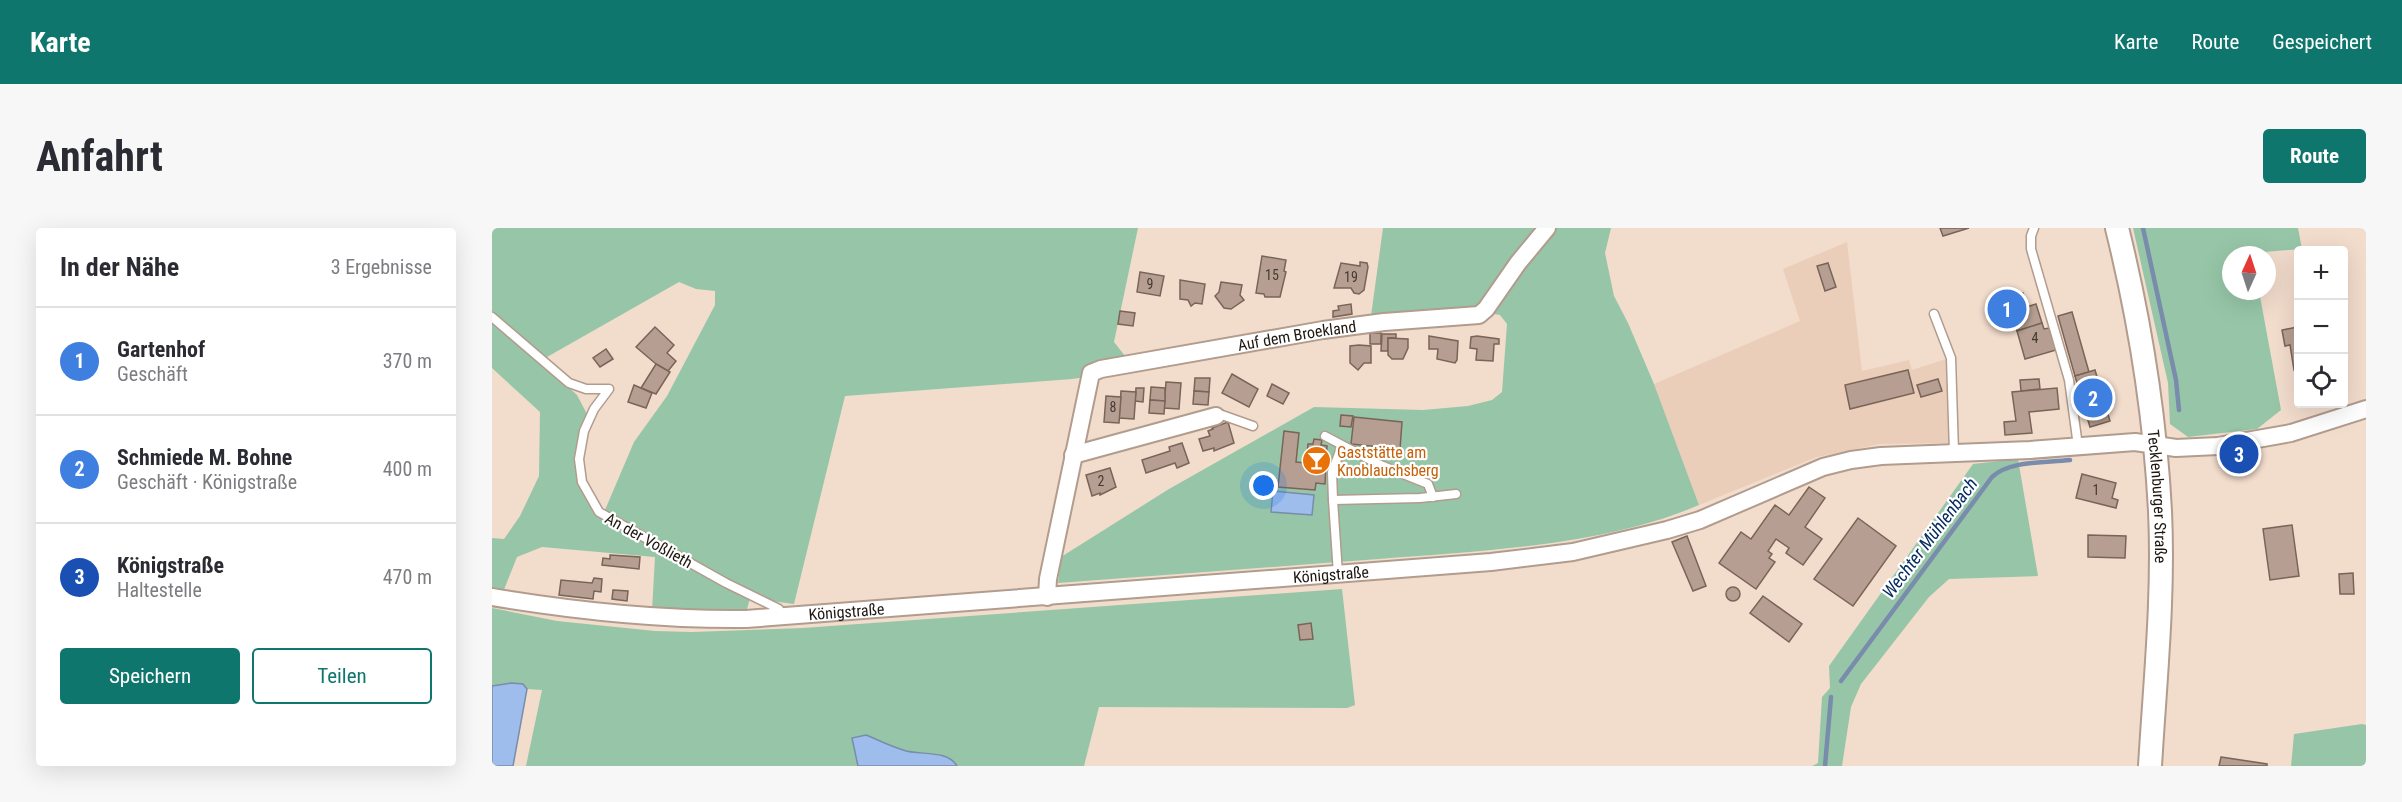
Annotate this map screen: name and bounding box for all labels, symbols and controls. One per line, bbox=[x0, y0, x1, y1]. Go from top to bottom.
text: Karte bbox=[30, 26, 91, 59]
text: Karte bbox=[2114, 30, 2158, 54]
text: Route bbox=[2191, 30, 2239, 54]
text: Gespeichert bbox=[2272, 30, 2372, 54]
button: Route bbox=[2263, 129, 2366, 183]
text: Anfahrt bbox=[36, 132, 163, 181]
north arrow bbox=[2222, 246, 2276, 300]
map controls bbox=[2294, 246, 2348, 408]
button: + bbox=[2294, 246, 2348, 300]
text: In der Nähe bbox=[60, 252, 179, 282]
text: 3 Ergebnisse bbox=[331, 255, 432, 279]
house number: 15 bbox=[1265, 267, 1279, 283]
house number: 19 bbox=[1344, 269, 1358, 285]
house number: 9 bbox=[1147, 276, 1153, 292]
pin: 1 bbox=[1988, 286, 2026, 332]
button: − bbox=[2294, 300, 2348, 354]
street label: Auf dem Broekland bbox=[1236, 317, 1357, 355]
house number: 4 bbox=[2032, 330, 2039, 346]
text: Gartenhof bbox=[117, 337, 205, 362]
text: 1 bbox=[74, 349, 85, 373]
text: 370 m bbox=[383, 349, 432, 373]
button: locate bbox=[2294, 354, 2348, 408]
text: Geschäft bbox=[117, 362, 188, 386]
pin: 2 bbox=[2074, 376, 2112, 420]
house number: 8 bbox=[1110, 399, 1117, 415]
street label: Tecklenburger Straße bbox=[2143, 429, 2170, 563]
pin: 3 bbox=[2220, 432, 2258, 476]
place label: Gaststätte am Knoblauchsberg bbox=[1337, 443, 1439, 480]
text: Schmiede M. Bohne bbox=[117, 445, 292, 470]
bar icon: Gaststätte am Knoblauchsberg bbox=[1300, 445, 1332, 477]
text: 2 bbox=[74, 457, 85, 481]
text: 400 m bbox=[383, 457, 432, 481]
text: Geschäft · Königstraße bbox=[117, 470, 297, 494]
your location bbox=[1249, 471, 1278, 500]
house number: 2 bbox=[1098, 473, 1105, 489]
water label: Wechter Mühlenbach bbox=[1878, 474, 1982, 602]
house number: 1 bbox=[2093, 482, 2099, 498]
street label: An der Voßlieth bbox=[602, 509, 696, 572]
text: Königstraße bbox=[117, 553, 224, 578]
street label: Königstraße bbox=[1292, 562, 1370, 587]
text: 3 bbox=[74, 565, 85, 589]
text: 470 m bbox=[383, 565, 432, 589]
text: Haltestelle bbox=[117, 578, 202, 602]
street label: Königstraße bbox=[808, 599, 885, 624]
button: Speichern bbox=[60, 648, 240, 704]
button: Teilen bbox=[252, 648, 432, 704]

